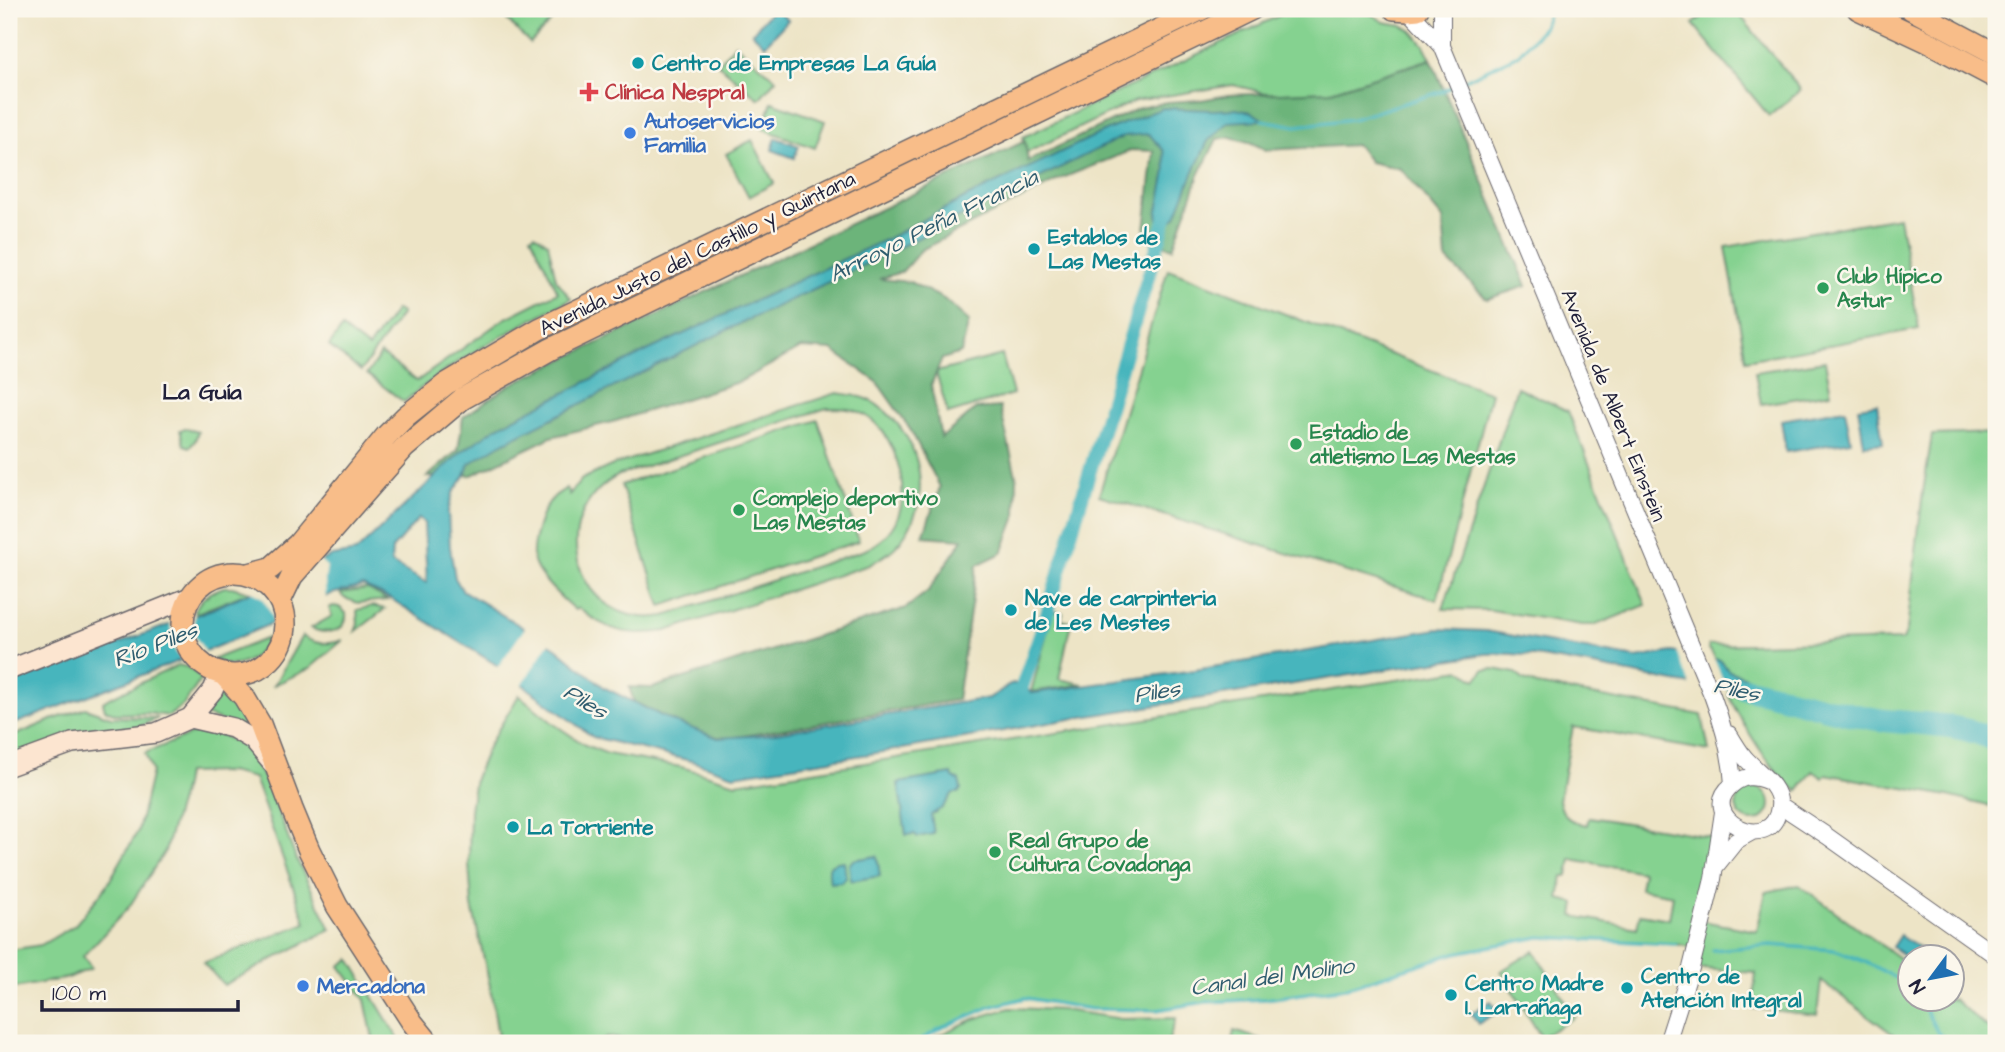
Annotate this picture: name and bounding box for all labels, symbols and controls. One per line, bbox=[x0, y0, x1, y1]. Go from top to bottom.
place label: Centro de Empresas La Guía bbox=[652, 49, 936, 79]
marker: Centro de Empresas La Guía bbox=[630, 55, 646, 71]
place label: Clínica Nespral bbox=[605, 78, 745, 108]
marker: Clínica Nespral bbox=[579, 82, 599, 102]
place label: Autoservicios Familia bbox=[644, 107, 775, 160]
marker: Autoservicios Familia bbox=[622, 125, 638, 141]
water label: Arroyo Peña Francia bbox=[824, 161, 1045, 291]
street label: Avenida Justo del Castillo y Quintana bbox=[534, 164, 861, 345]
place label: Establos de Las Mestas bbox=[1048, 223, 1162, 276]
marker: Establos de Las Mestas bbox=[1026, 241, 1042, 257]
place label: Club Hípico Astur bbox=[1837, 262, 1942, 315]
marker: Club Hípico Astur bbox=[1815, 280, 1831, 296]
street label: Avenida de Albert Einstein bbox=[1554, 285, 1673, 526]
district label: La Guía bbox=[162, 376, 242, 408]
place label: Estadio de atletismo Las Mestas bbox=[1309, 418, 1516, 471]
marker: Estadio de atletismo Las Mestas bbox=[1288, 436, 1304, 452]
place label: Complejo deportivo Las Mestas bbox=[753, 484, 938, 537]
marker: Complejo deportivo Las Mestas bbox=[731, 502, 747, 518]
place label: Nave de carpinteria de Les Mestes bbox=[1024, 584, 1217, 637]
marker: Nave de carpinteria de Les Mestes bbox=[1003, 602, 1019, 618]
water label: Río Piles bbox=[109, 614, 203, 676]
water label: Piles bbox=[1711, 669, 1764, 711]
water label: Piles bbox=[1132, 672, 1184, 711]
water label: Piles bbox=[558, 676, 615, 728]
place label: La Torriente bbox=[527, 813, 654, 842]
marker: La Torriente bbox=[505, 819, 521, 835]
place label: Real Grupo de Cultura Covadonga bbox=[1009, 826, 1191, 881]
marker: Real Grupo de Cultura Covadonga bbox=[987, 844, 1003, 860]
north arrow bbox=[1896, 944, 1966, 1014]
water label: Canal del Molino bbox=[1188, 949, 1358, 1004]
place label: Centro de Atención Integral bbox=[1641, 962, 1803, 1017]
scale bar bbox=[42, 968, 238, 1012]
place label: Centro Madre I. Larrañaga bbox=[1465, 969, 1604, 1024]
place label: Mercadona bbox=[317, 972, 425, 1001]
text: N bbox=[1903, 974, 1932, 998]
marker: Mercadona bbox=[295, 978, 311, 994]
text: 100 m bbox=[52, 979, 107, 1008]
marker: Centro de Atención Integral bbox=[1619, 980, 1635, 996]
marker: Centro Madre I. Larrañaga bbox=[1443, 987, 1459, 1003]

